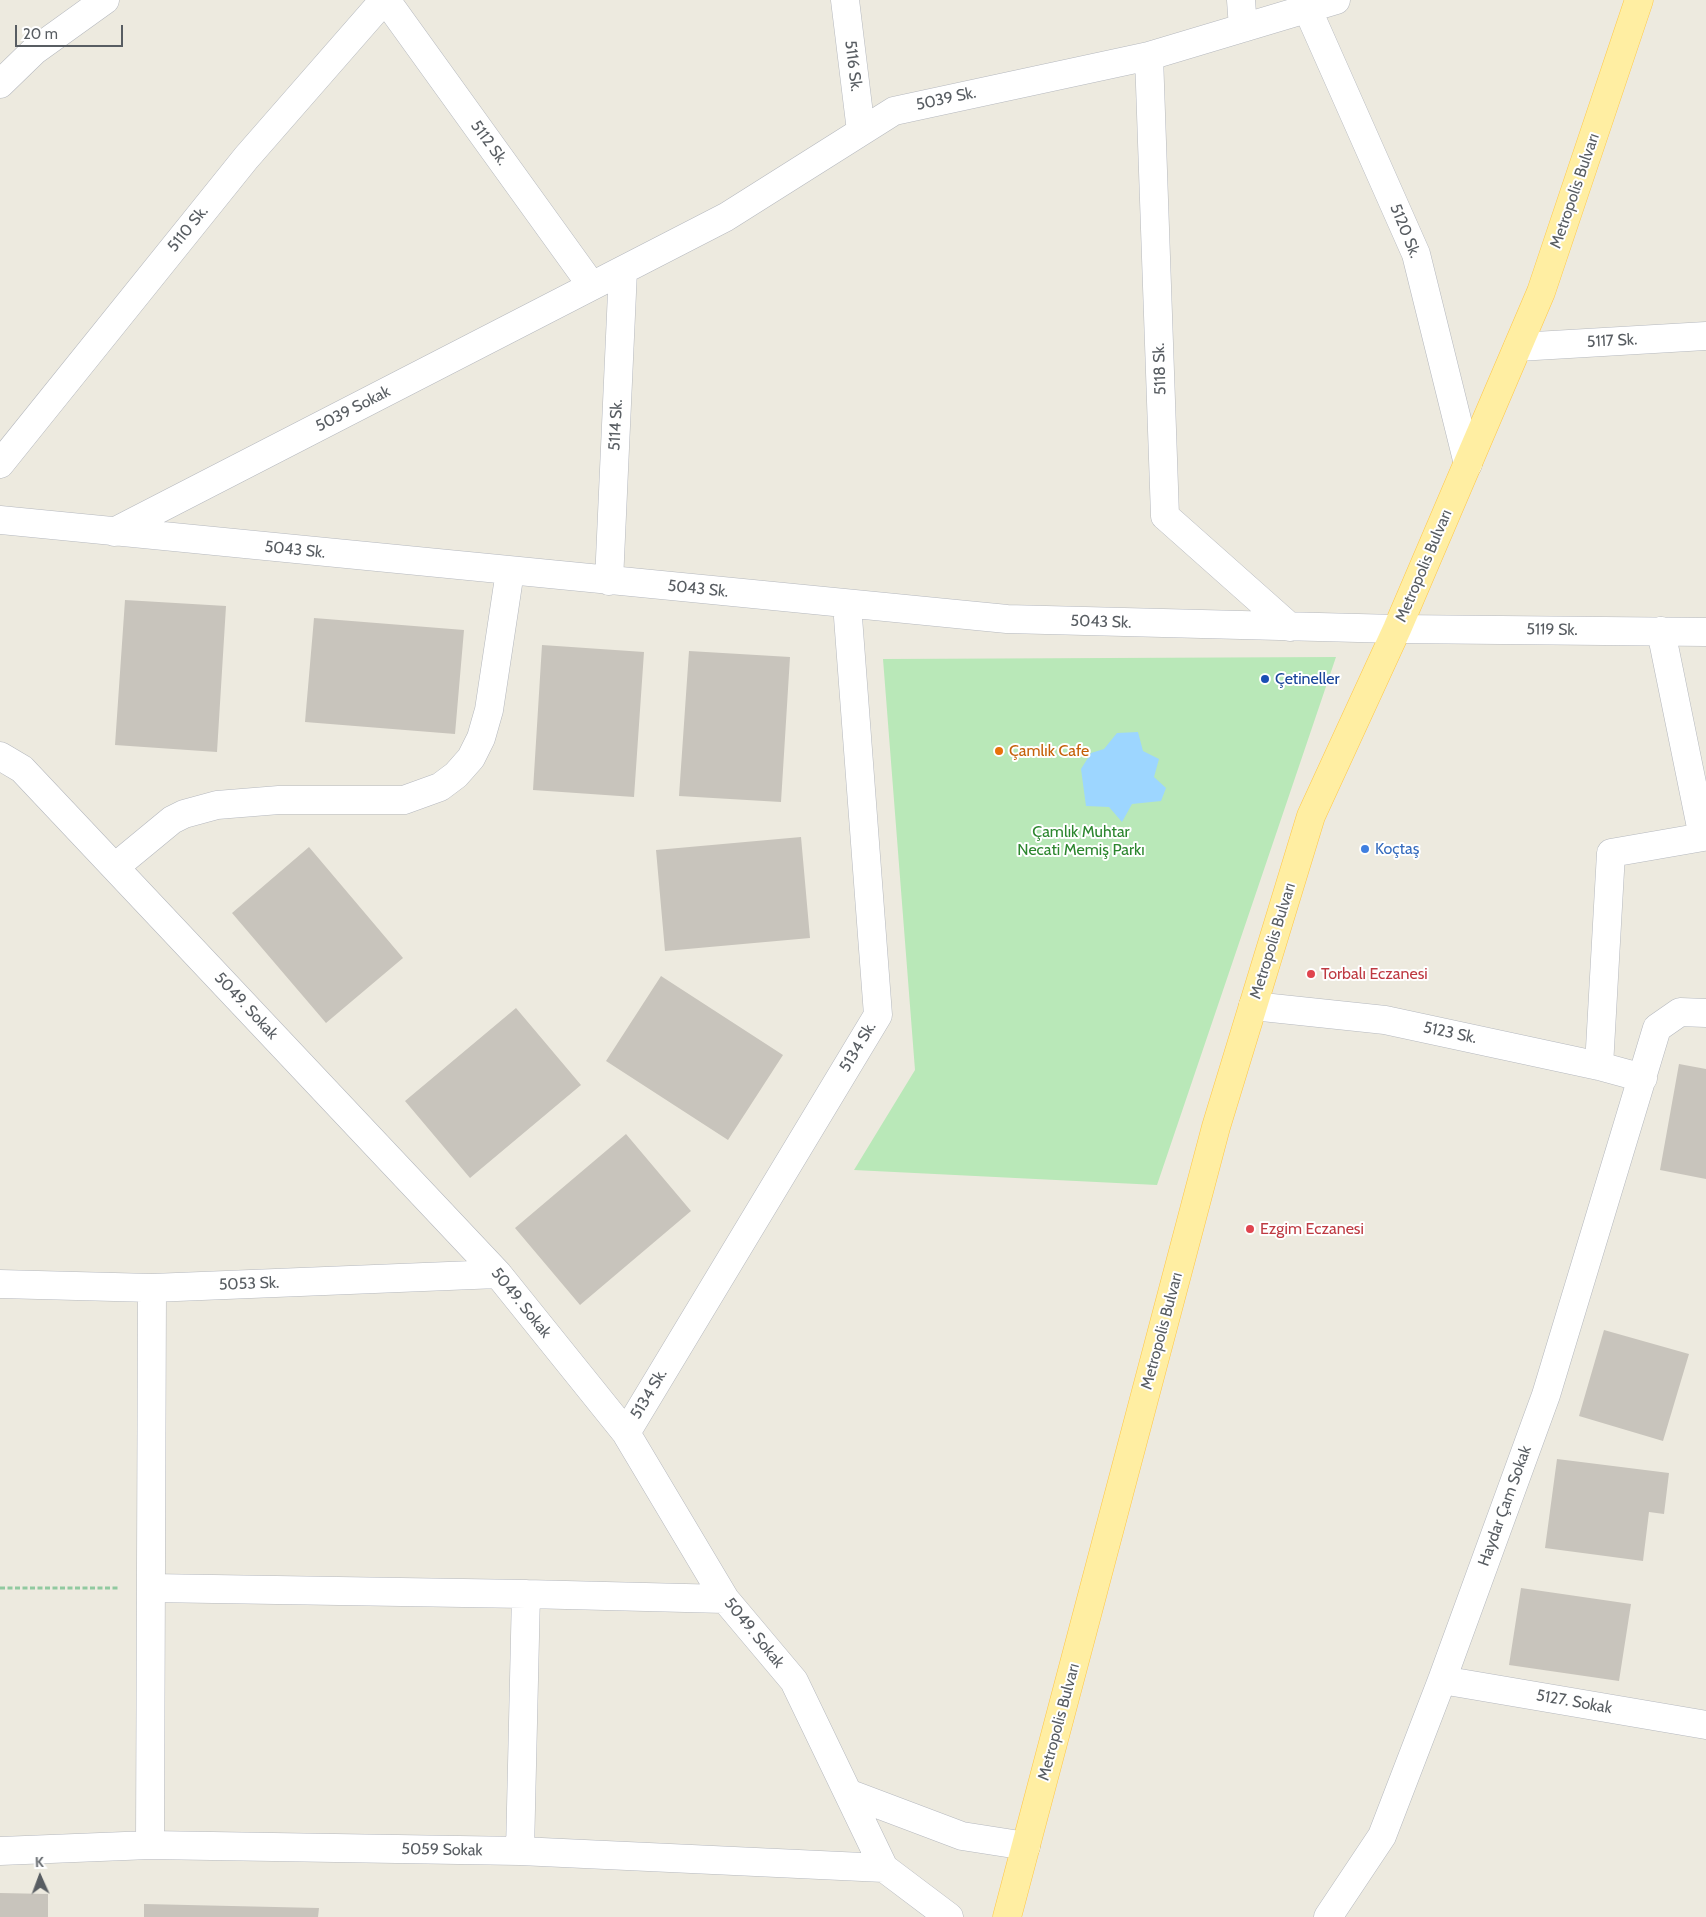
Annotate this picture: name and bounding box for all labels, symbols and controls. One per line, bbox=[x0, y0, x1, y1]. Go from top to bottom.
scale bar bbox=[18, 15, 125, 47]
text: 20 m bbox=[23, 25, 58, 43]
street label: 5116 Sk. bbox=[840, 39, 866, 93]
street label: 5039 Sk. bbox=[914, 83, 978, 115]
street label: 5112 Sk. bbox=[466, 117, 512, 169]
street label: Metropolis Bulvarı bbox=[1546, 131, 1604, 251]
street label: 5120 Sk. bbox=[1385, 201, 1425, 261]
street label: 5110 Sk. bbox=[164, 202, 212, 256]
street label: 5117 Sk. bbox=[1586, 330, 1638, 352]
street label: 5118 Sk. bbox=[1149, 343, 1171, 395]
street label: 5039 Sokak bbox=[312, 382, 394, 436]
street label: 5114 Sk. bbox=[605, 399, 627, 451]
street label: Metropolis Bulvarı bbox=[1392, 507, 1456, 625]
street label: 5043 Sk. bbox=[264, 537, 326, 563]
street label: 5043 Sk. bbox=[667, 576, 729, 602]
street label: 5043 Sk. bbox=[1070, 611, 1132, 633]
street label: 5119 Sk. bbox=[1526, 620, 1578, 640]
place label: Çetineller bbox=[1275, 669, 1339, 689]
marker: Çetineller bbox=[1259, 673, 1271, 685]
place label: Çamlık Cafe bbox=[1009, 741, 1089, 761]
marker: Çamlık Cafe bbox=[993, 745, 1005, 757]
park label: Çamlık Muhtar Necati Memiş Parkı bbox=[1017, 822, 1145, 860]
place label: Koçtaş bbox=[1375, 839, 1419, 859]
marker: Koçtaş bbox=[1359, 843, 1371, 855]
street label: Metropolis Bulvarı bbox=[1246, 881, 1300, 1001]
place label: Torbalı Eczanesi bbox=[1321, 964, 1428, 984]
street label: 5049. Sokak bbox=[210, 968, 282, 1044]
marker: Torbalı Eczanesi bbox=[1305, 968, 1317, 980]
street label: 5134 Sk. bbox=[836, 1018, 880, 1076]
street label: 5123 Sk. bbox=[1421, 1018, 1479, 1048]
place label: Ezgim Eczanesi bbox=[1260, 1219, 1364, 1239]
marker: Ezgim Eczanesi bbox=[1244, 1223, 1256, 1235]
street label: 5049. Sokak bbox=[487, 1264, 555, 1342]
street label: Metropolis Bulvarı bbox=[1137, 1270, 1187, 1392]
street label: 5053 Sk. bbox=[218, 1273, 280, 1295]
street label: 5134 Sk. bbox=[627, 1365, 671, 1423]
street label: Haydar Çam Sokak bbox=[1474, 1443, 1536, 1569]
street label: 5049. Sokak bbox=[720, 1594, 788, 1672]
street label: Metropolis Bulvarı bbox=[1034, 1661, 1084, 1783]
street label: 5127. Sokak bbox=[1535, 1686, 1613, 1718]
street label: 5059 Sokak bbox=[401, 1840, 483, 1860]
north arrow bbox=[15, 1852, 65, 1902]
text: K bbox=[35, 1853, 44, 1871]

